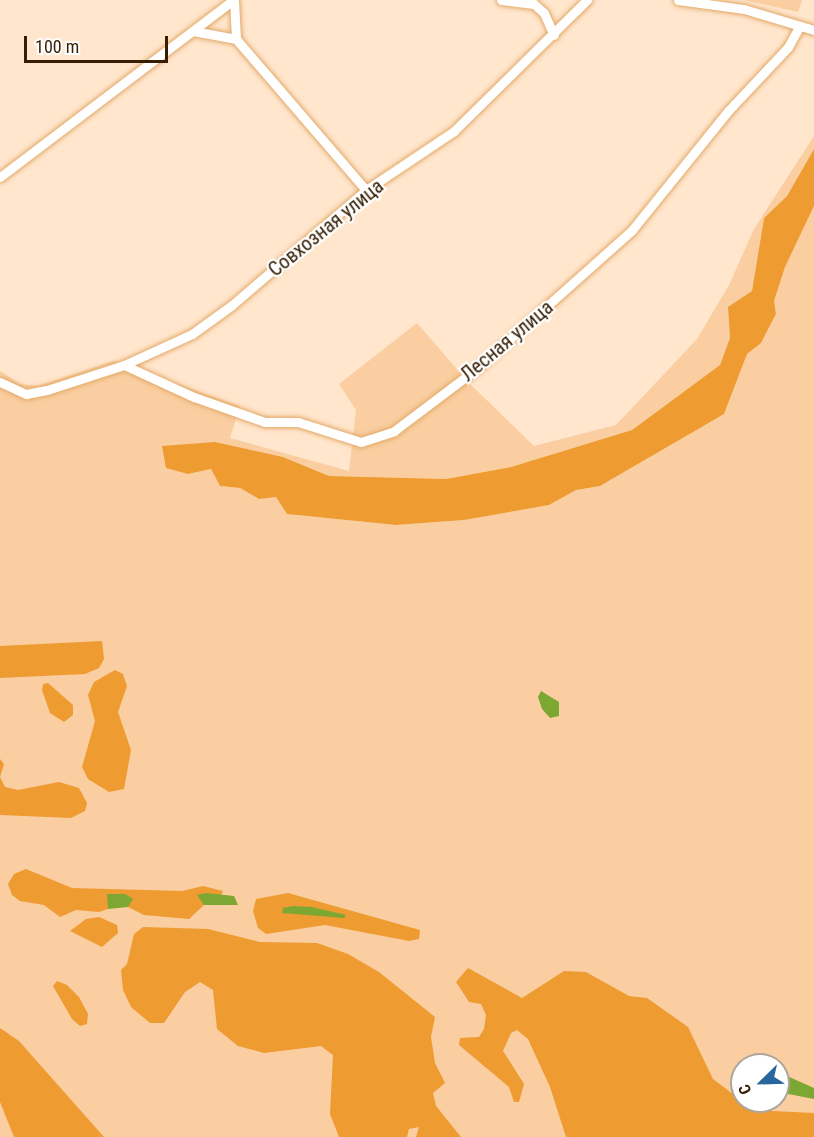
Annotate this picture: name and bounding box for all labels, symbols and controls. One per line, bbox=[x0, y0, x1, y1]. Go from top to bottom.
scale bar bbox=[27, 24, 171, 62]
text: 100 m bbox=[35, 36, 79, 57]
street label: Совхозная улица bbox=[264, 174, 388, 282]
street label: Лесная улица bbox=[456, 295, 558, 387]
north arrow bbox=[730, 1053, 790, 1113]
text: С bbox=[734, 1082, 755, 1097]

